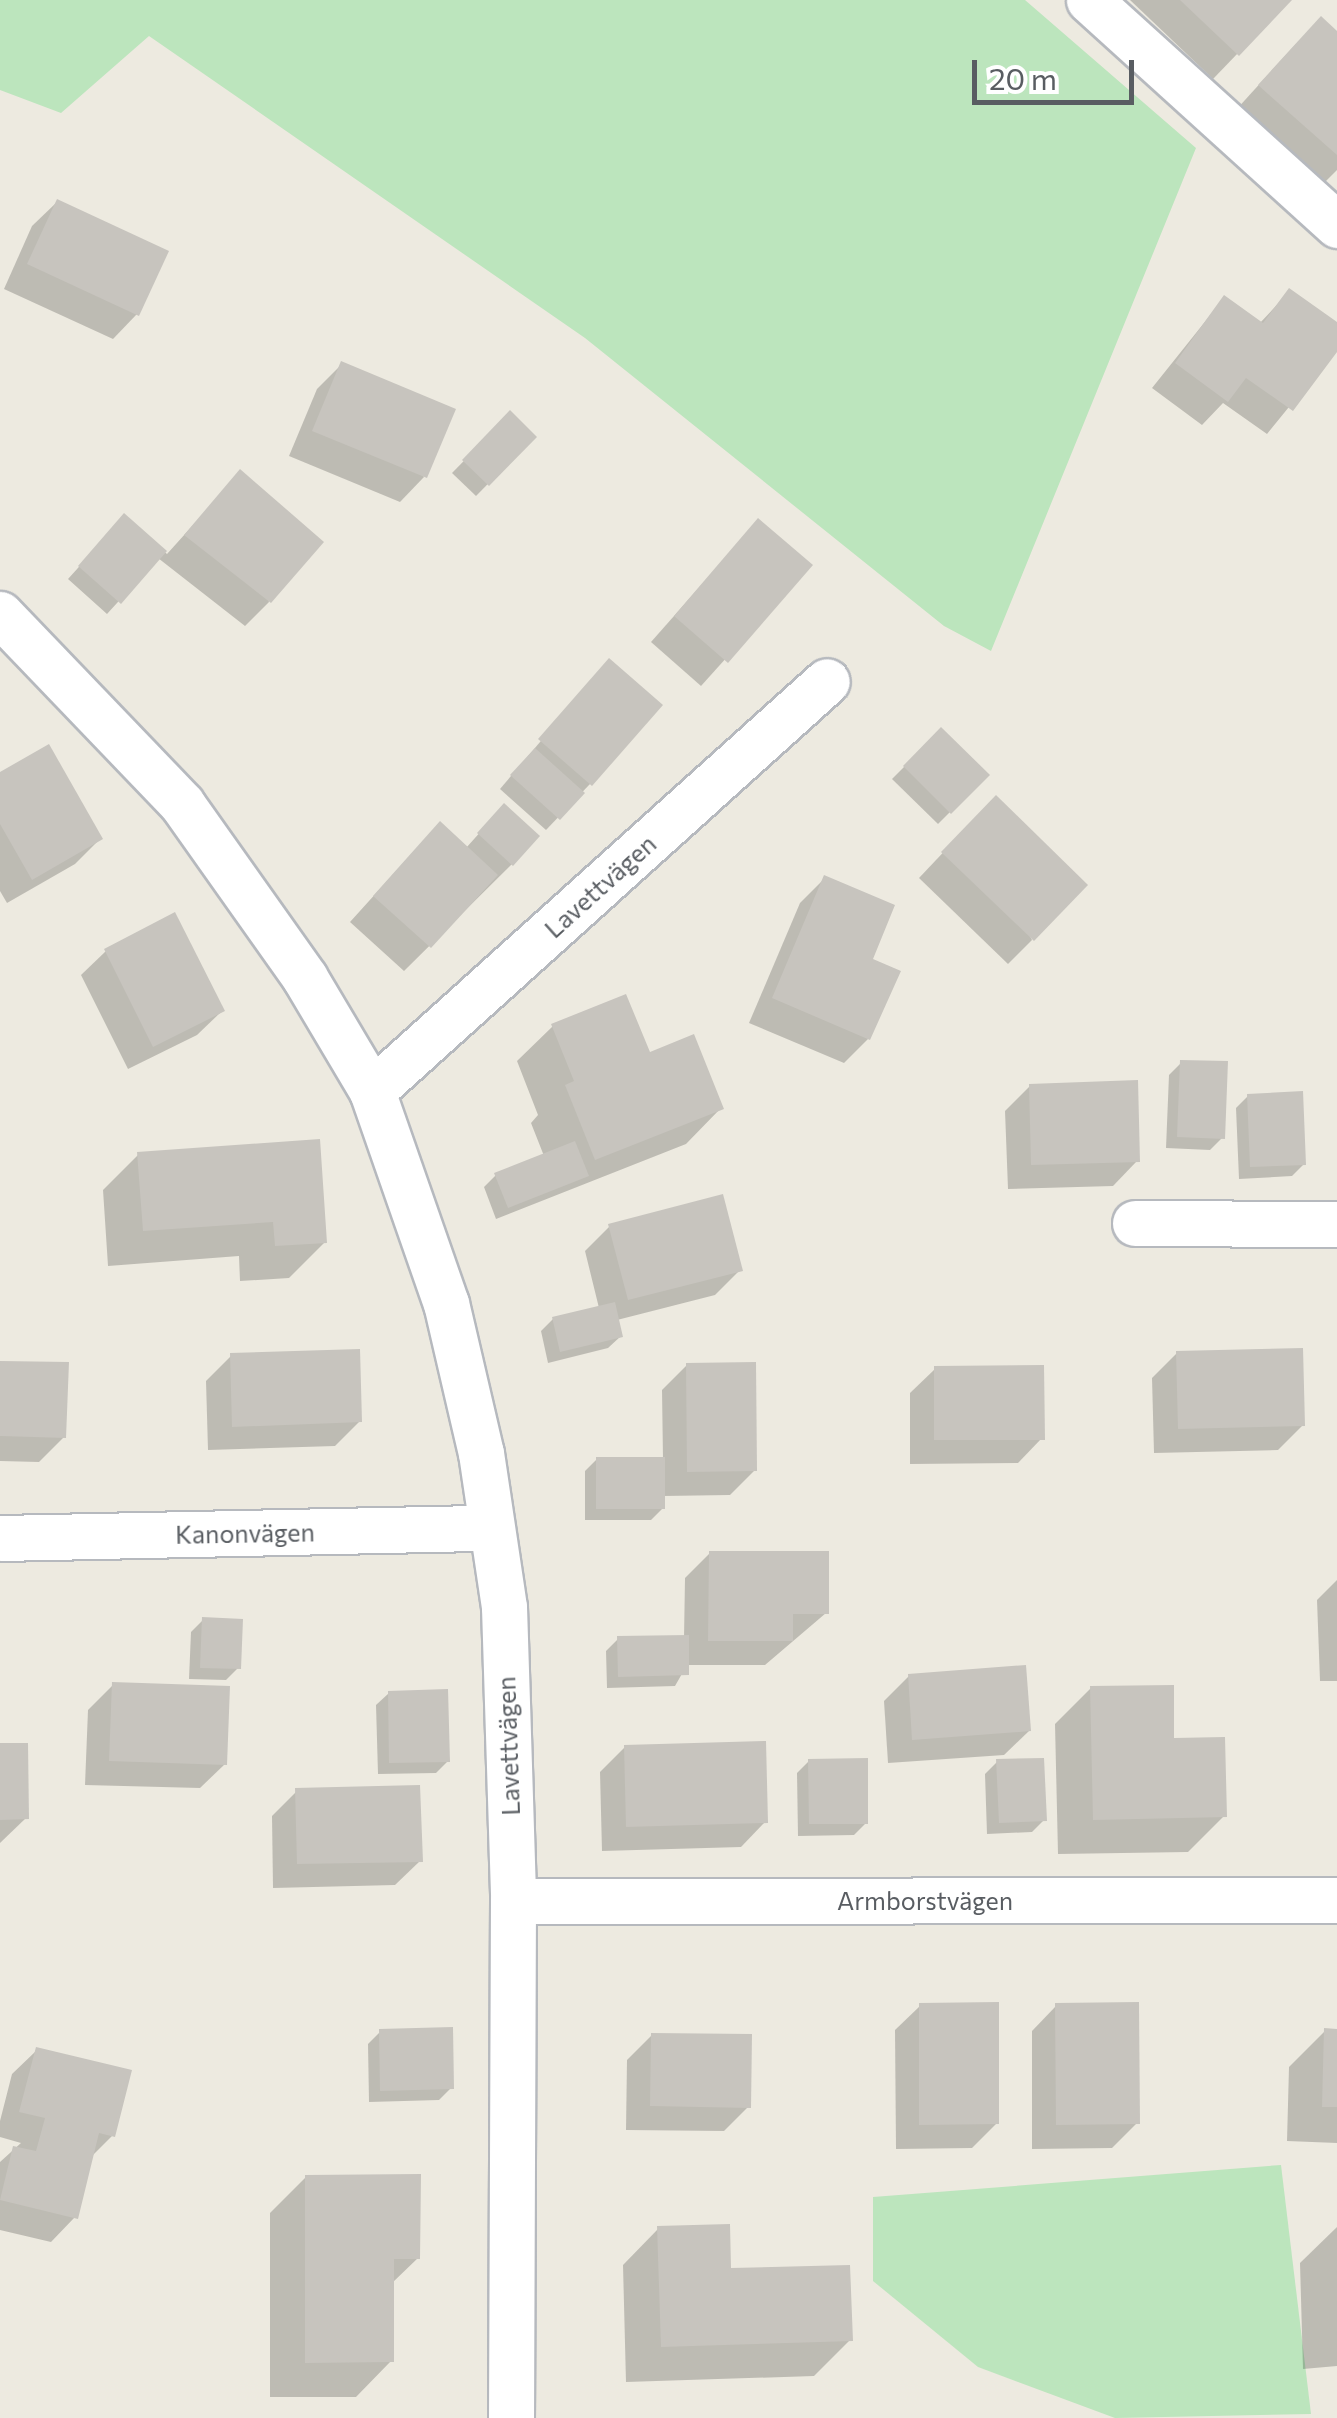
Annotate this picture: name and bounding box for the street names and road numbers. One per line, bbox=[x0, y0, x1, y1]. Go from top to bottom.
street label: Lavettvägen bbox=[538, 828, 662, 944]
street label: Kanonvägen bbox=[175, 1517, 315, 1549]
street label: Lavettvägen bbox=[491, 1676, 525, 1816]
street label: Armborstvägen bbox=[837, 1885, 1013, 1915]

